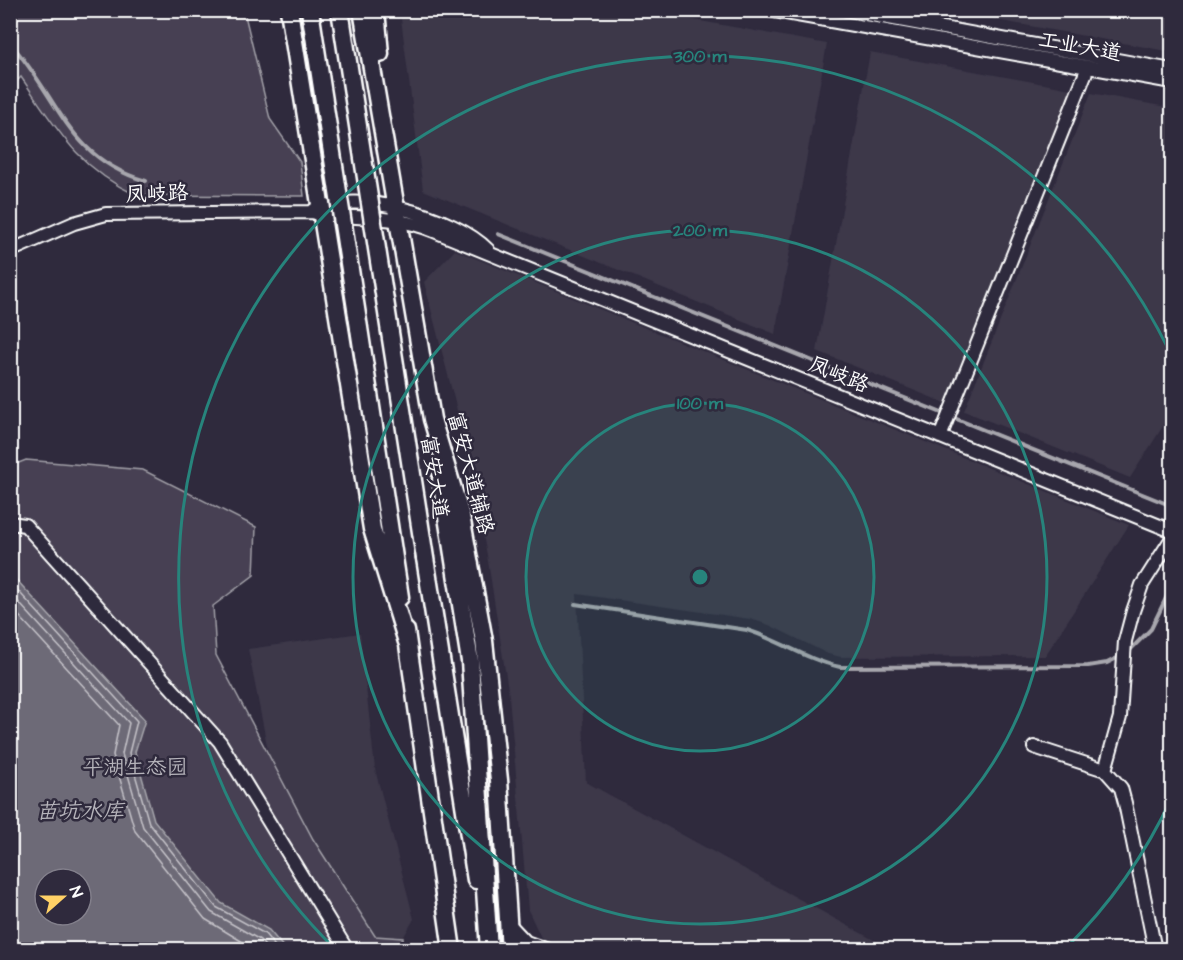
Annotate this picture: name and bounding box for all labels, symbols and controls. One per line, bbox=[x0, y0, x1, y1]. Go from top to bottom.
street label: 工业大道 bbox=[1036, 25, 1124, 68]
text: 300 m bbox=[672, 44, 728, 69]
street label: 凤岐路 bbox=[125, 178, 189, 209]
text: 200 m bbox=[672, 218, 728, 243]
street label: 凤岐路 bbox=[804, 349, 873, 400]
text: 100 m bbox=[677, 391, 724, 416]
street label: 富安大道辅路 bbox=[440, 409, 501, 538]
street label: 富安大道 bbox=[414, 433, 455, 521]
centre of rings bbox=[690, 567, 710, 587]
park label: 平湖生态园 bbox=[83, 753, 188, 782]
water label: 苗坑水库 bbox=[36, 796, 126, 827]
north arrow bbox=[33, 867, 93, 927]
text: N bbox=[64, 883, 88, 901]

